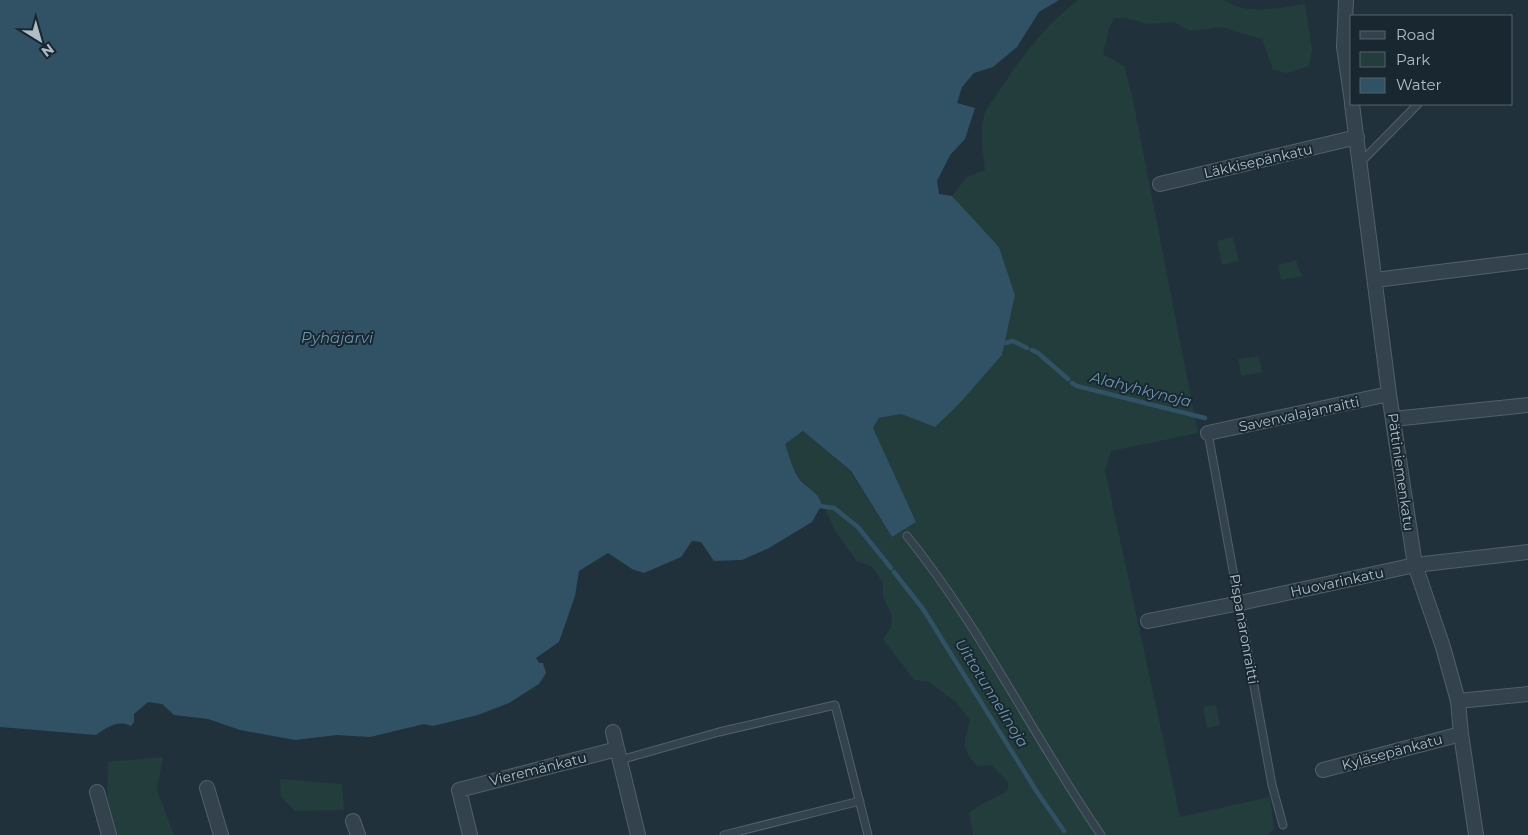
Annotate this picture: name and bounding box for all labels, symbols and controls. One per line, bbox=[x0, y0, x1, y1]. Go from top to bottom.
north arrow bbox=[15, 15, 65, 65]
legend bbox=[1350, 15, 1513, 105]
text: Road bbox=[1396, 25, 1435, 44]
text: N bbox=[38, 40, 58, 61]
text: Park bbox=[1396, 50, 1430, 69]
text: Water bbox=[1396, 75, 1442, 94]
street label: Läkkisepänkatu bbox=[1202, 140, 1314, 182]
water label: Pyhäjärvi bbox=[301, 328, 374, 347]
water label: Alahyhkynoja bbox=[1088, 367, 1194, 411]
street label: Savenvalajanraitti bbox=[1237, 392, 1361, 436]
street label: Pättiniemenkatu bbox=[1384, 412, 1418, 532]
street label: Huovarinkatu bbox=[1289, 563, 1385, 601]
street label: Pispanaronraitti bbox=[1225, 572, 1263, 686]
water label: Uittotunnelinoja bbox=[951, 635, 1033, 751]
street label: Kyläsepänkatu bbox=[1340, 730, 1444, 774]
street label: Vieremänkatu bbox=[487, 748, 589, 790]

